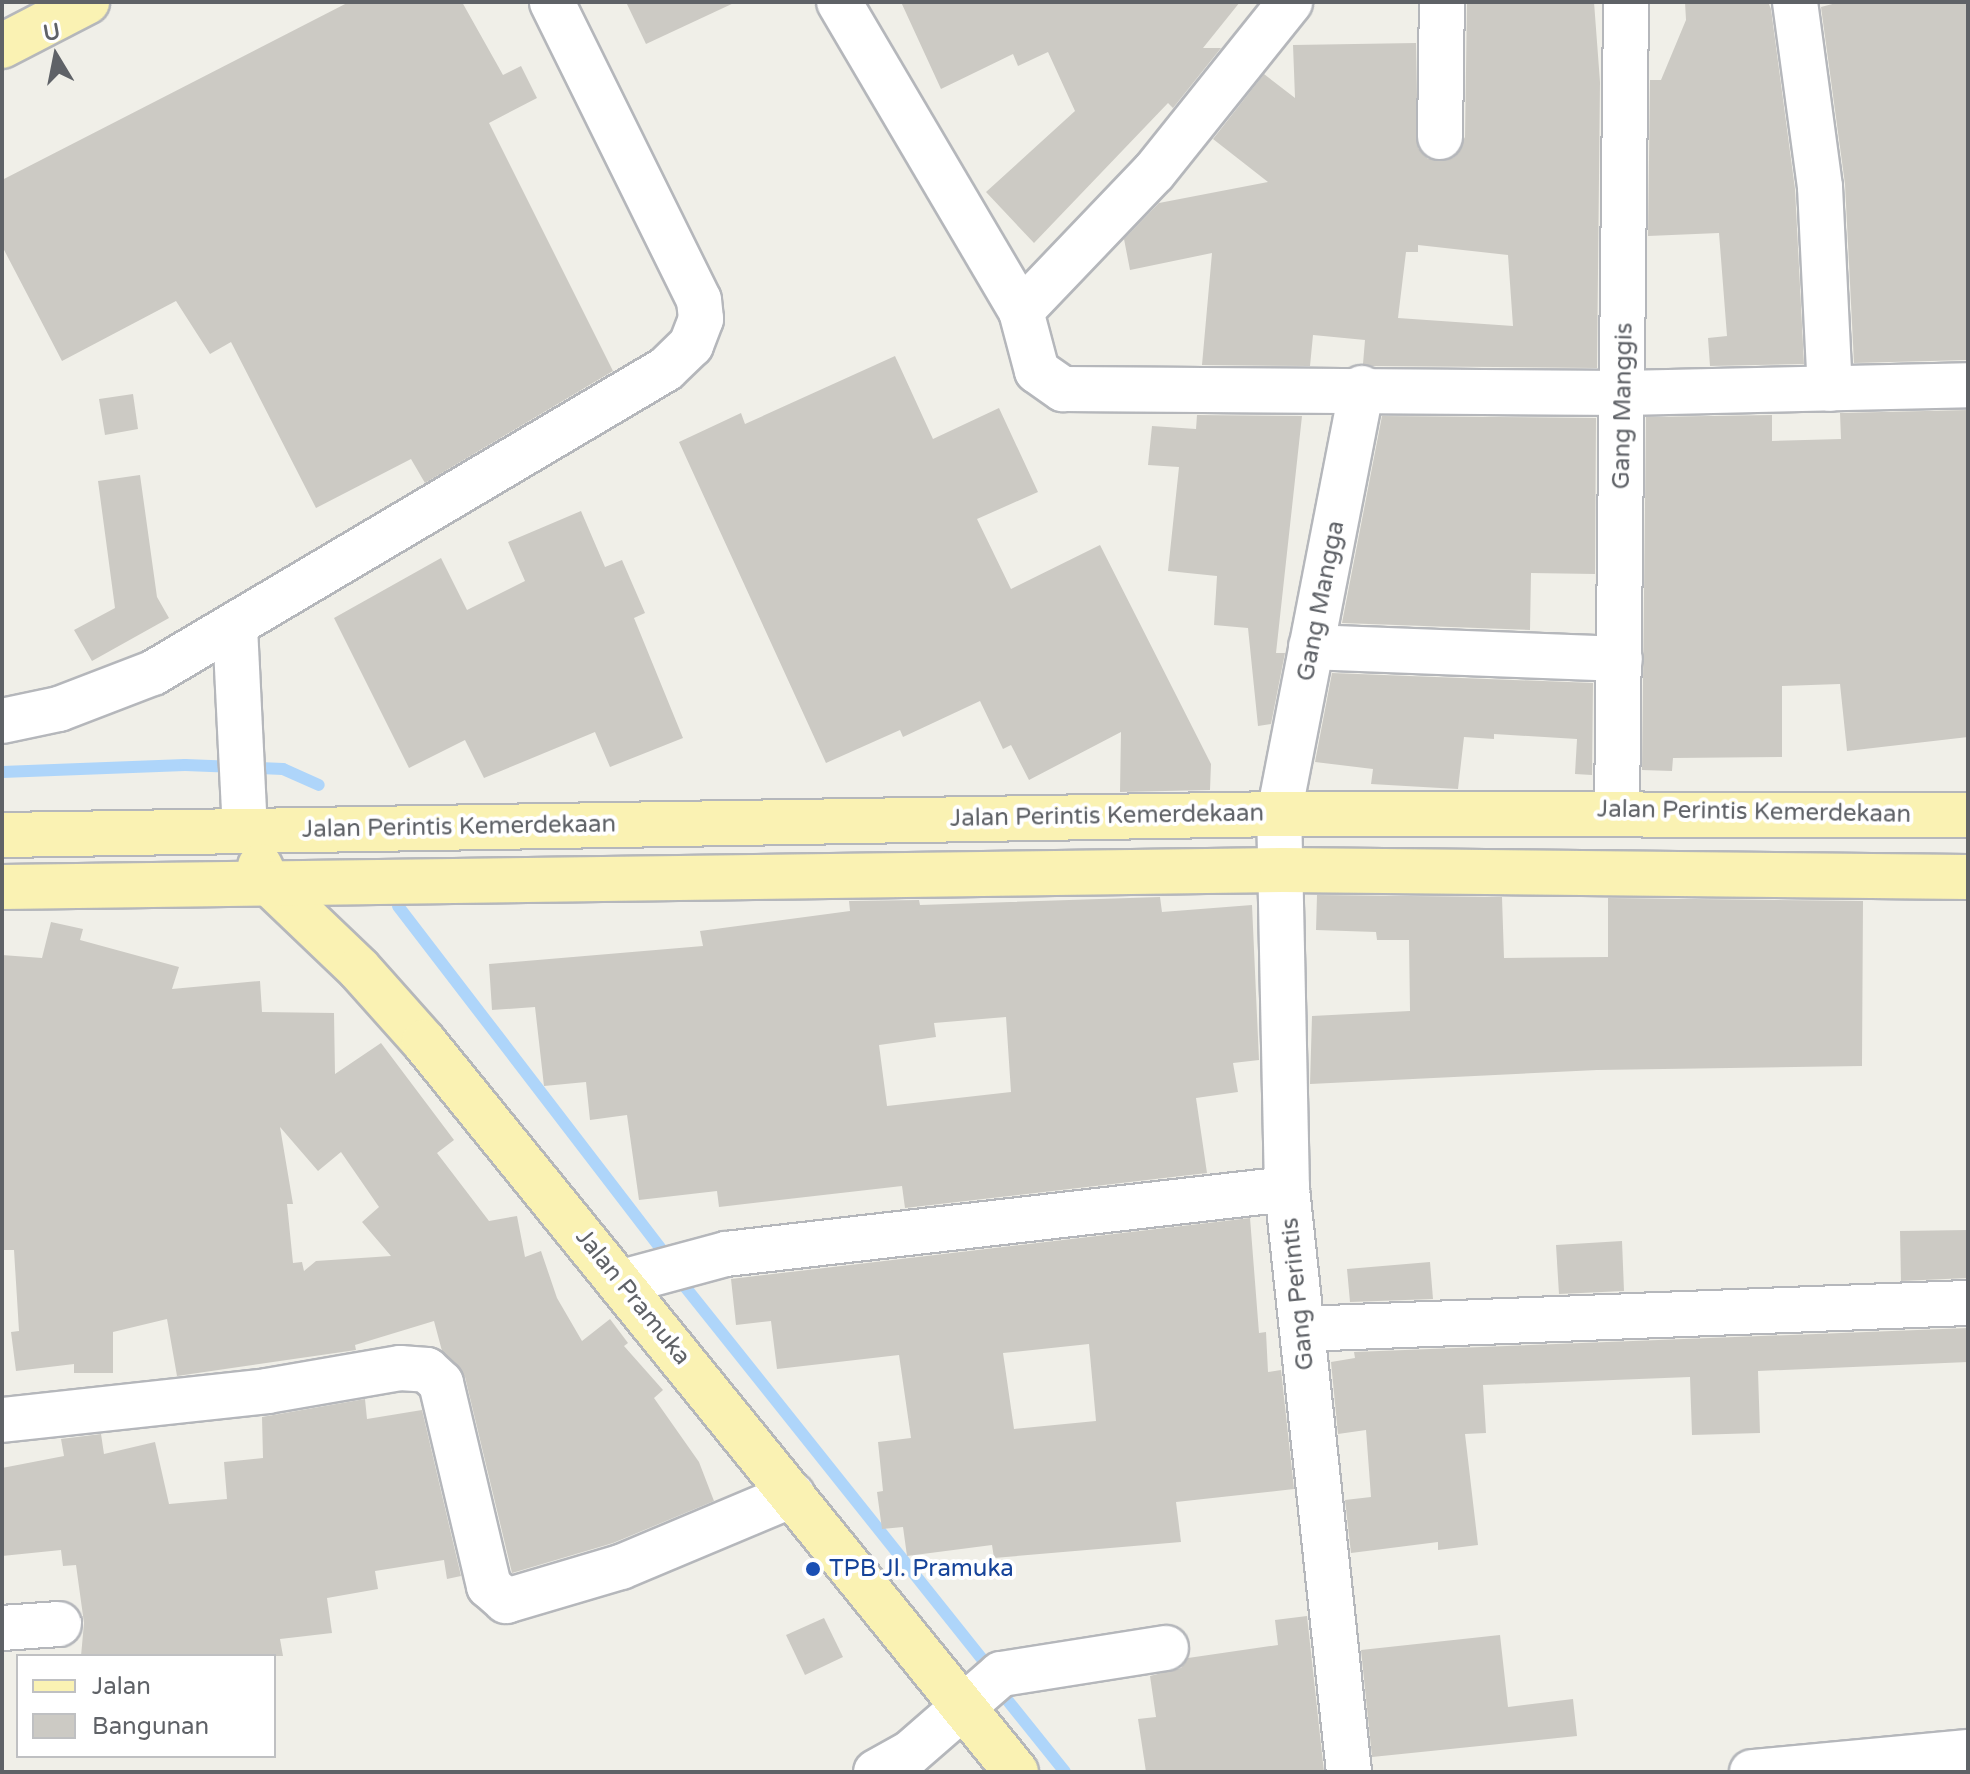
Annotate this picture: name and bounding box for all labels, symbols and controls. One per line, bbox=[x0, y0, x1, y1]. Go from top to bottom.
north arrow bbox=[16, 16, 96, 96]
text: U bbox=[41, 18, 62, 47]
street label: Gang Manggis bbox=[1607, 322, 1639, 490]
street label: Gang Mangga bbox=[1291, 518, 1351, 684]
street label: Jalan Perintis Kemerdekaan bbox=[1597, 795, 1911, 829]
street label: Jalan Perintis Kemerdekaan bbox=[950, 799, 1264, 833]
street label: Jalan Perintis Kemerdekaan bbox=[302, 810, 616, 844]
street label: Gang Perintis bbox=[1276, 1216, 1320, 1372]
street label: Jalan Pramuka bbox=[569, 1223, 697, 1371]
place label: TPB Jl. Pramuka bbox=[829, 1555, 1014, 1583]
marker: TPB Jl. Pramuka bbox=[804, 1560, 822, 1578]
legend bbox=[16, 1654, 276, 1758]
text: Jalan bbox=[92, 1672, 151, 1701]
text: Bangunan bbox=[92, 1712, 209, 1741]

